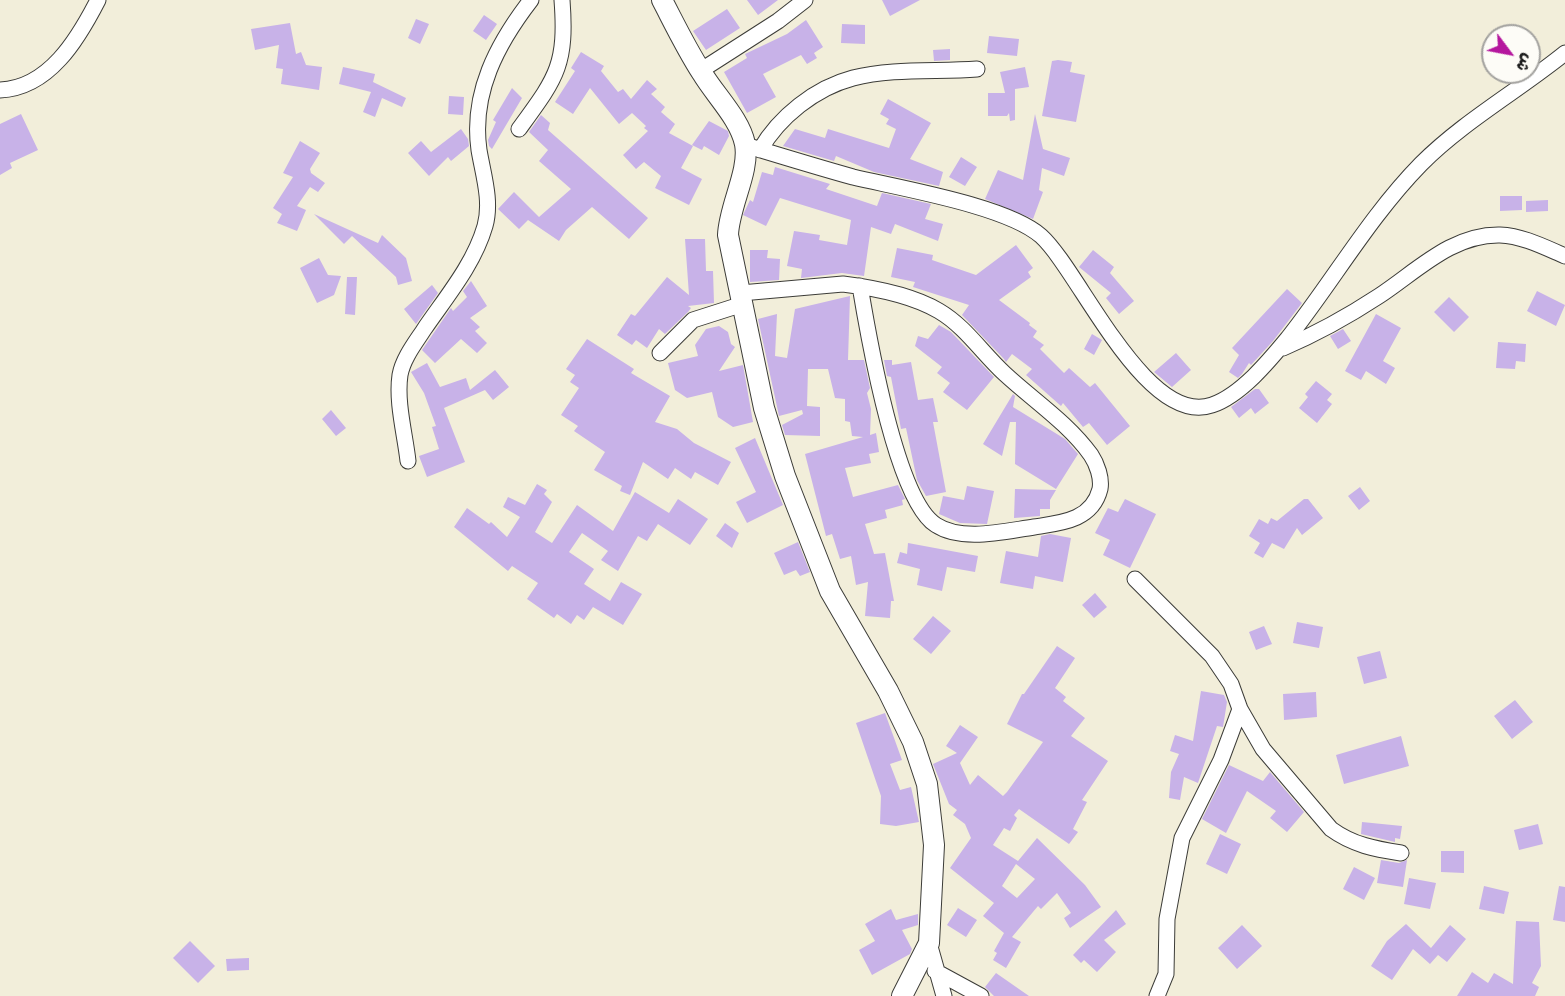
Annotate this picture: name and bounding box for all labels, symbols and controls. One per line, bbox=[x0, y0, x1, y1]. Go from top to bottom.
north arrow bbox=[1481, 24, 1541, 84]
text: ش bbox=[1511, 50, 1538, 75]

